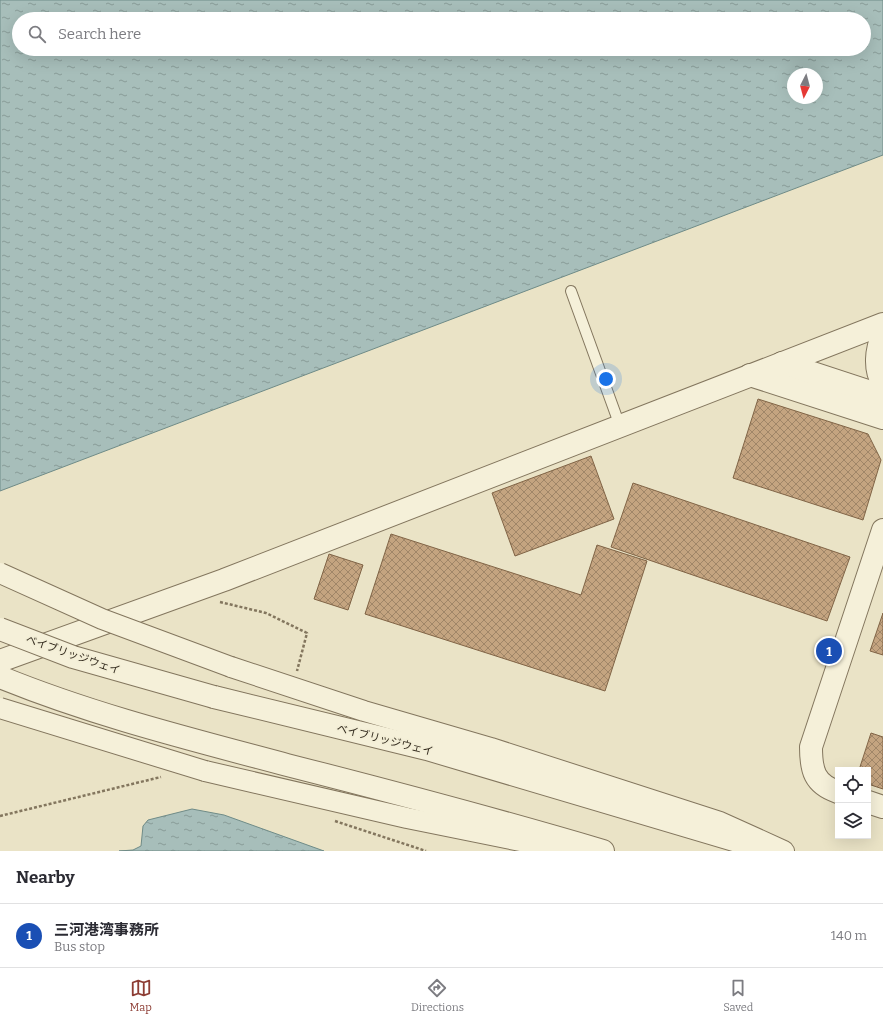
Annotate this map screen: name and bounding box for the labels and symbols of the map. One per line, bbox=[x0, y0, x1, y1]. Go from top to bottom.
north arrow bbox=[787, 68, 823, 104]
your location bbox=[596, 369, 616, 389]
street label: ベイブリッジウェイ bbox=[24, 633, 122, 677]
pin: 1 bbox=[816, 636, 842, 666]
street label: ベイブリッジウェイ bbox=[335, 722, 435, 758]

